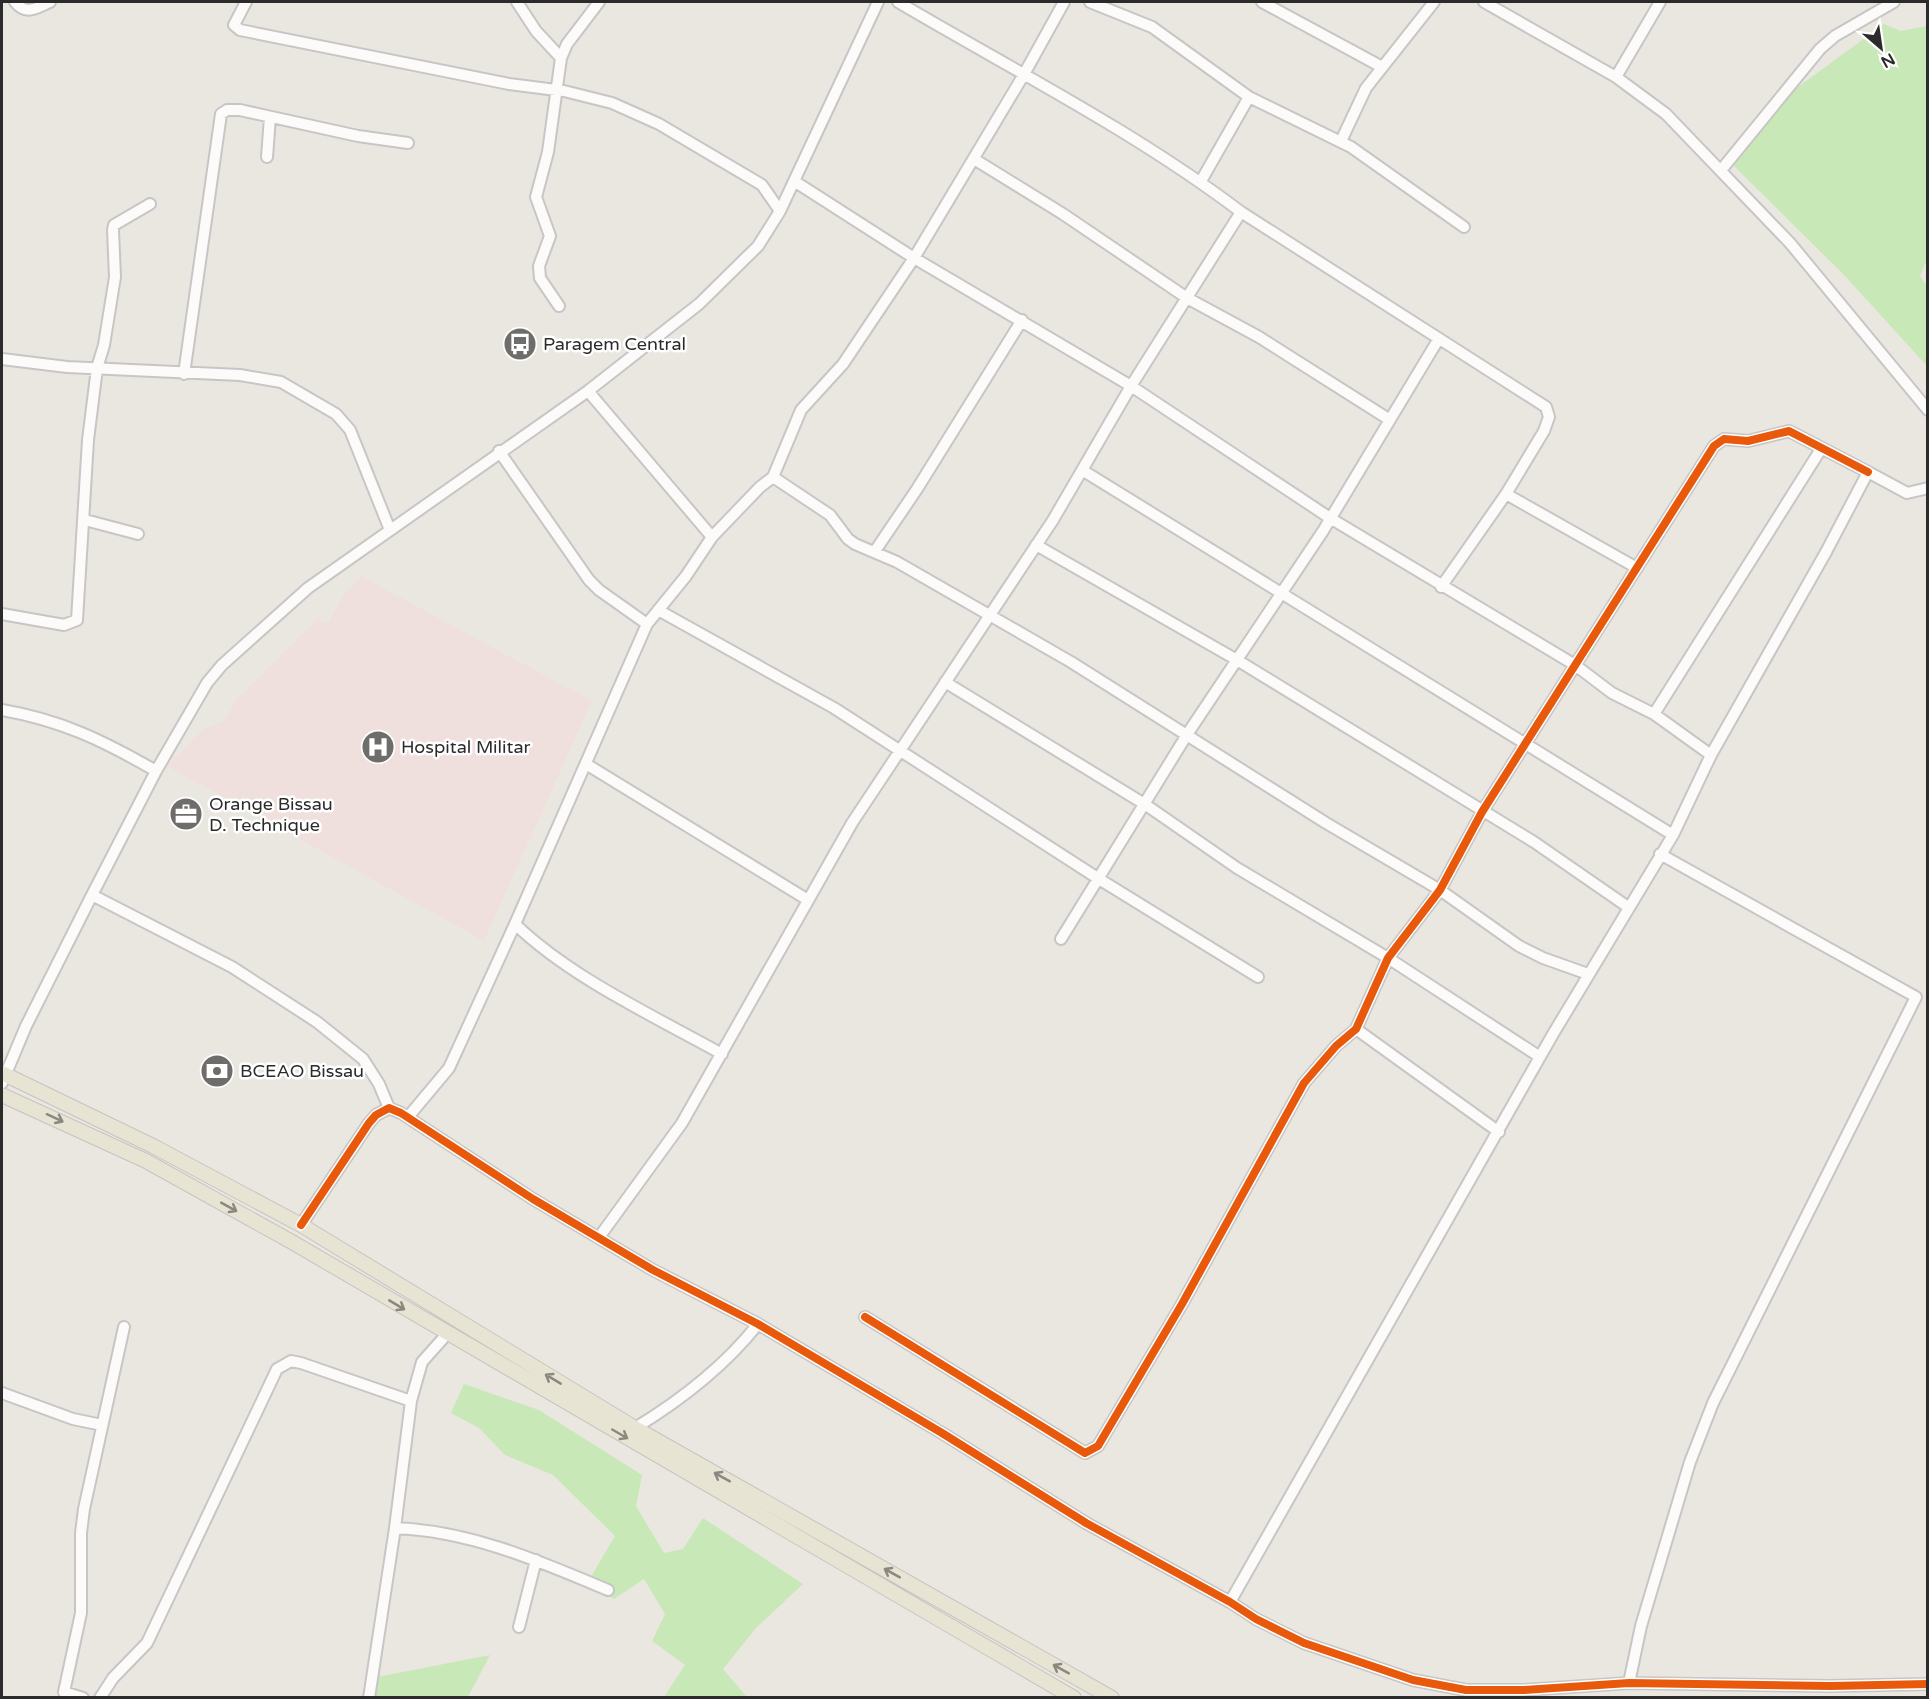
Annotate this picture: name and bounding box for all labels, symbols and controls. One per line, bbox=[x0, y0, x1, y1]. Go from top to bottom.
north arrow bbox=[1851, 18, 1911, 78]
text: N bbox=[1877, 48, 1898, 72]
bus stop icon: Paragem Central bbox=[502, 326, 538, 362]
place label: Paragem Central bbox=[543, 333, 686, 355]
hospital icon: Hospital Militar bbox=[360, 729, 396, 765]
place label: Hospital Militar bbox=[401, 736, 531, 758]
place label: Orange Bissau D. Technique bbox=[209, 793, 333, 836]
office icon: Orange Bissau D. Technique bbox=[168, 796, 204, 832]
bank icon: BCEAO Bissau bbox=[199, 1053, 235, 1089]
place label: BCEAO Bissau bbox=[240, 1060, 364, 1082]
one-way arrow bbox=[46, 1112, 64, 1124]
one-way arrow bbox=[220, 1201, 237, 1213]
one-way arrow bbox=[389, 1299, 406, 1311]
one-way arrow bbox=[545, 1372, 562, 1384]
one-way arrow bbox=[612, 1429, 629, 1441]
one-way arrow bbox=[714, 1471, 731, 1483]
one-way arrow bbox=[883, 1567, 901, 1578]
one-way arrow bbox=[1053, 1663, 1071, 1674]

